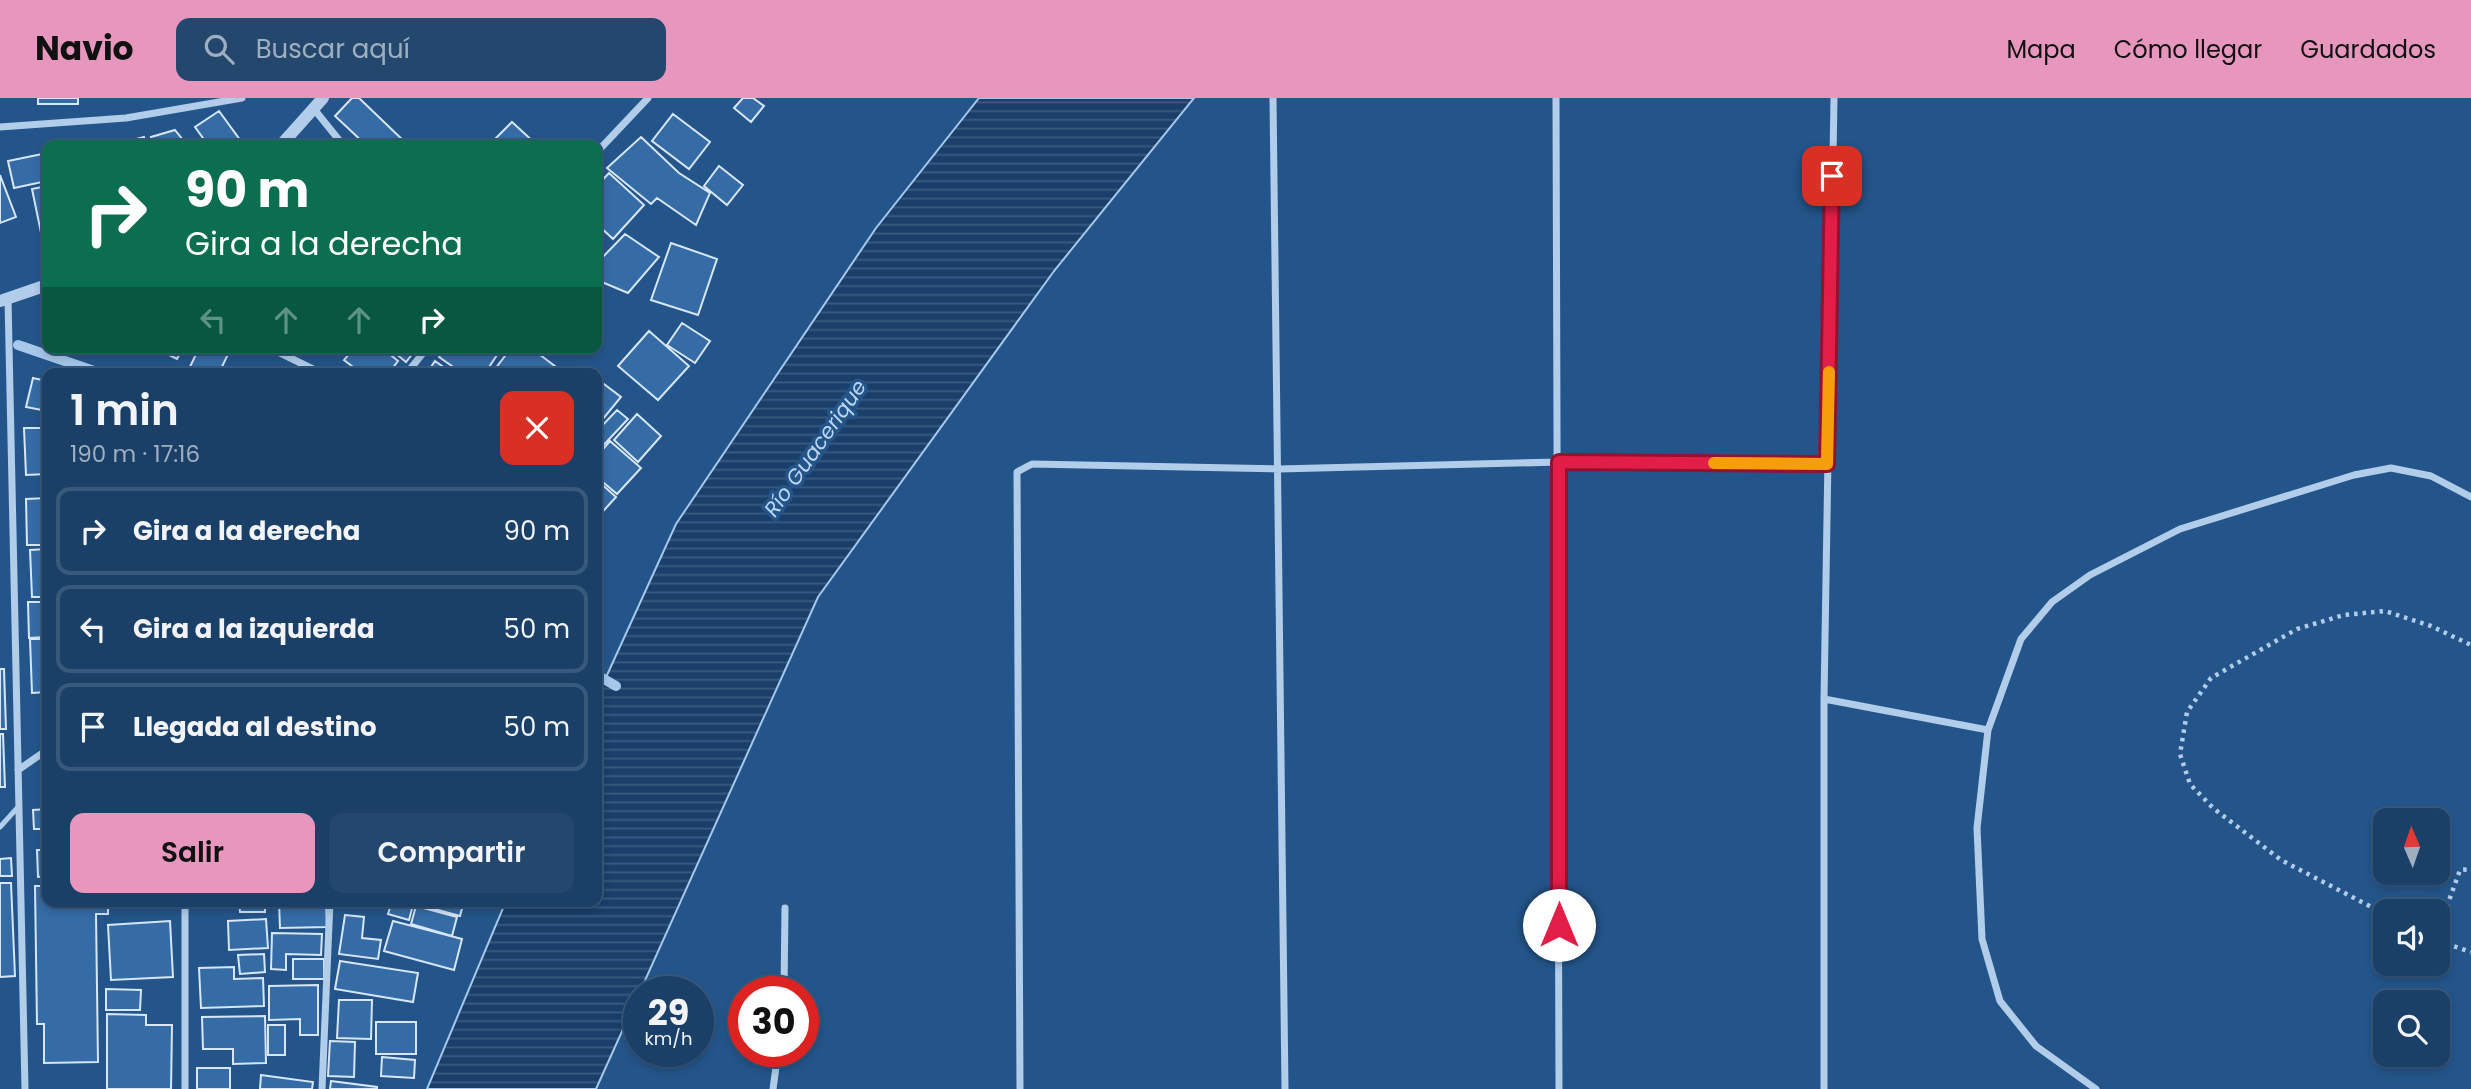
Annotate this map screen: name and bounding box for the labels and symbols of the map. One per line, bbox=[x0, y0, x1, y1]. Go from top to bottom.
pin bbox=[1802, 146, 1862, 206]
water label: Río Guacerique bbox=[757, 374, 873, 522]
north arrow bbox=[2373, 808, 2450, 886]
position arrow bbox=[1522, 888, 1596, 962]
speed limit sign: 30 bbox=[728, 976, 819, 1067]

